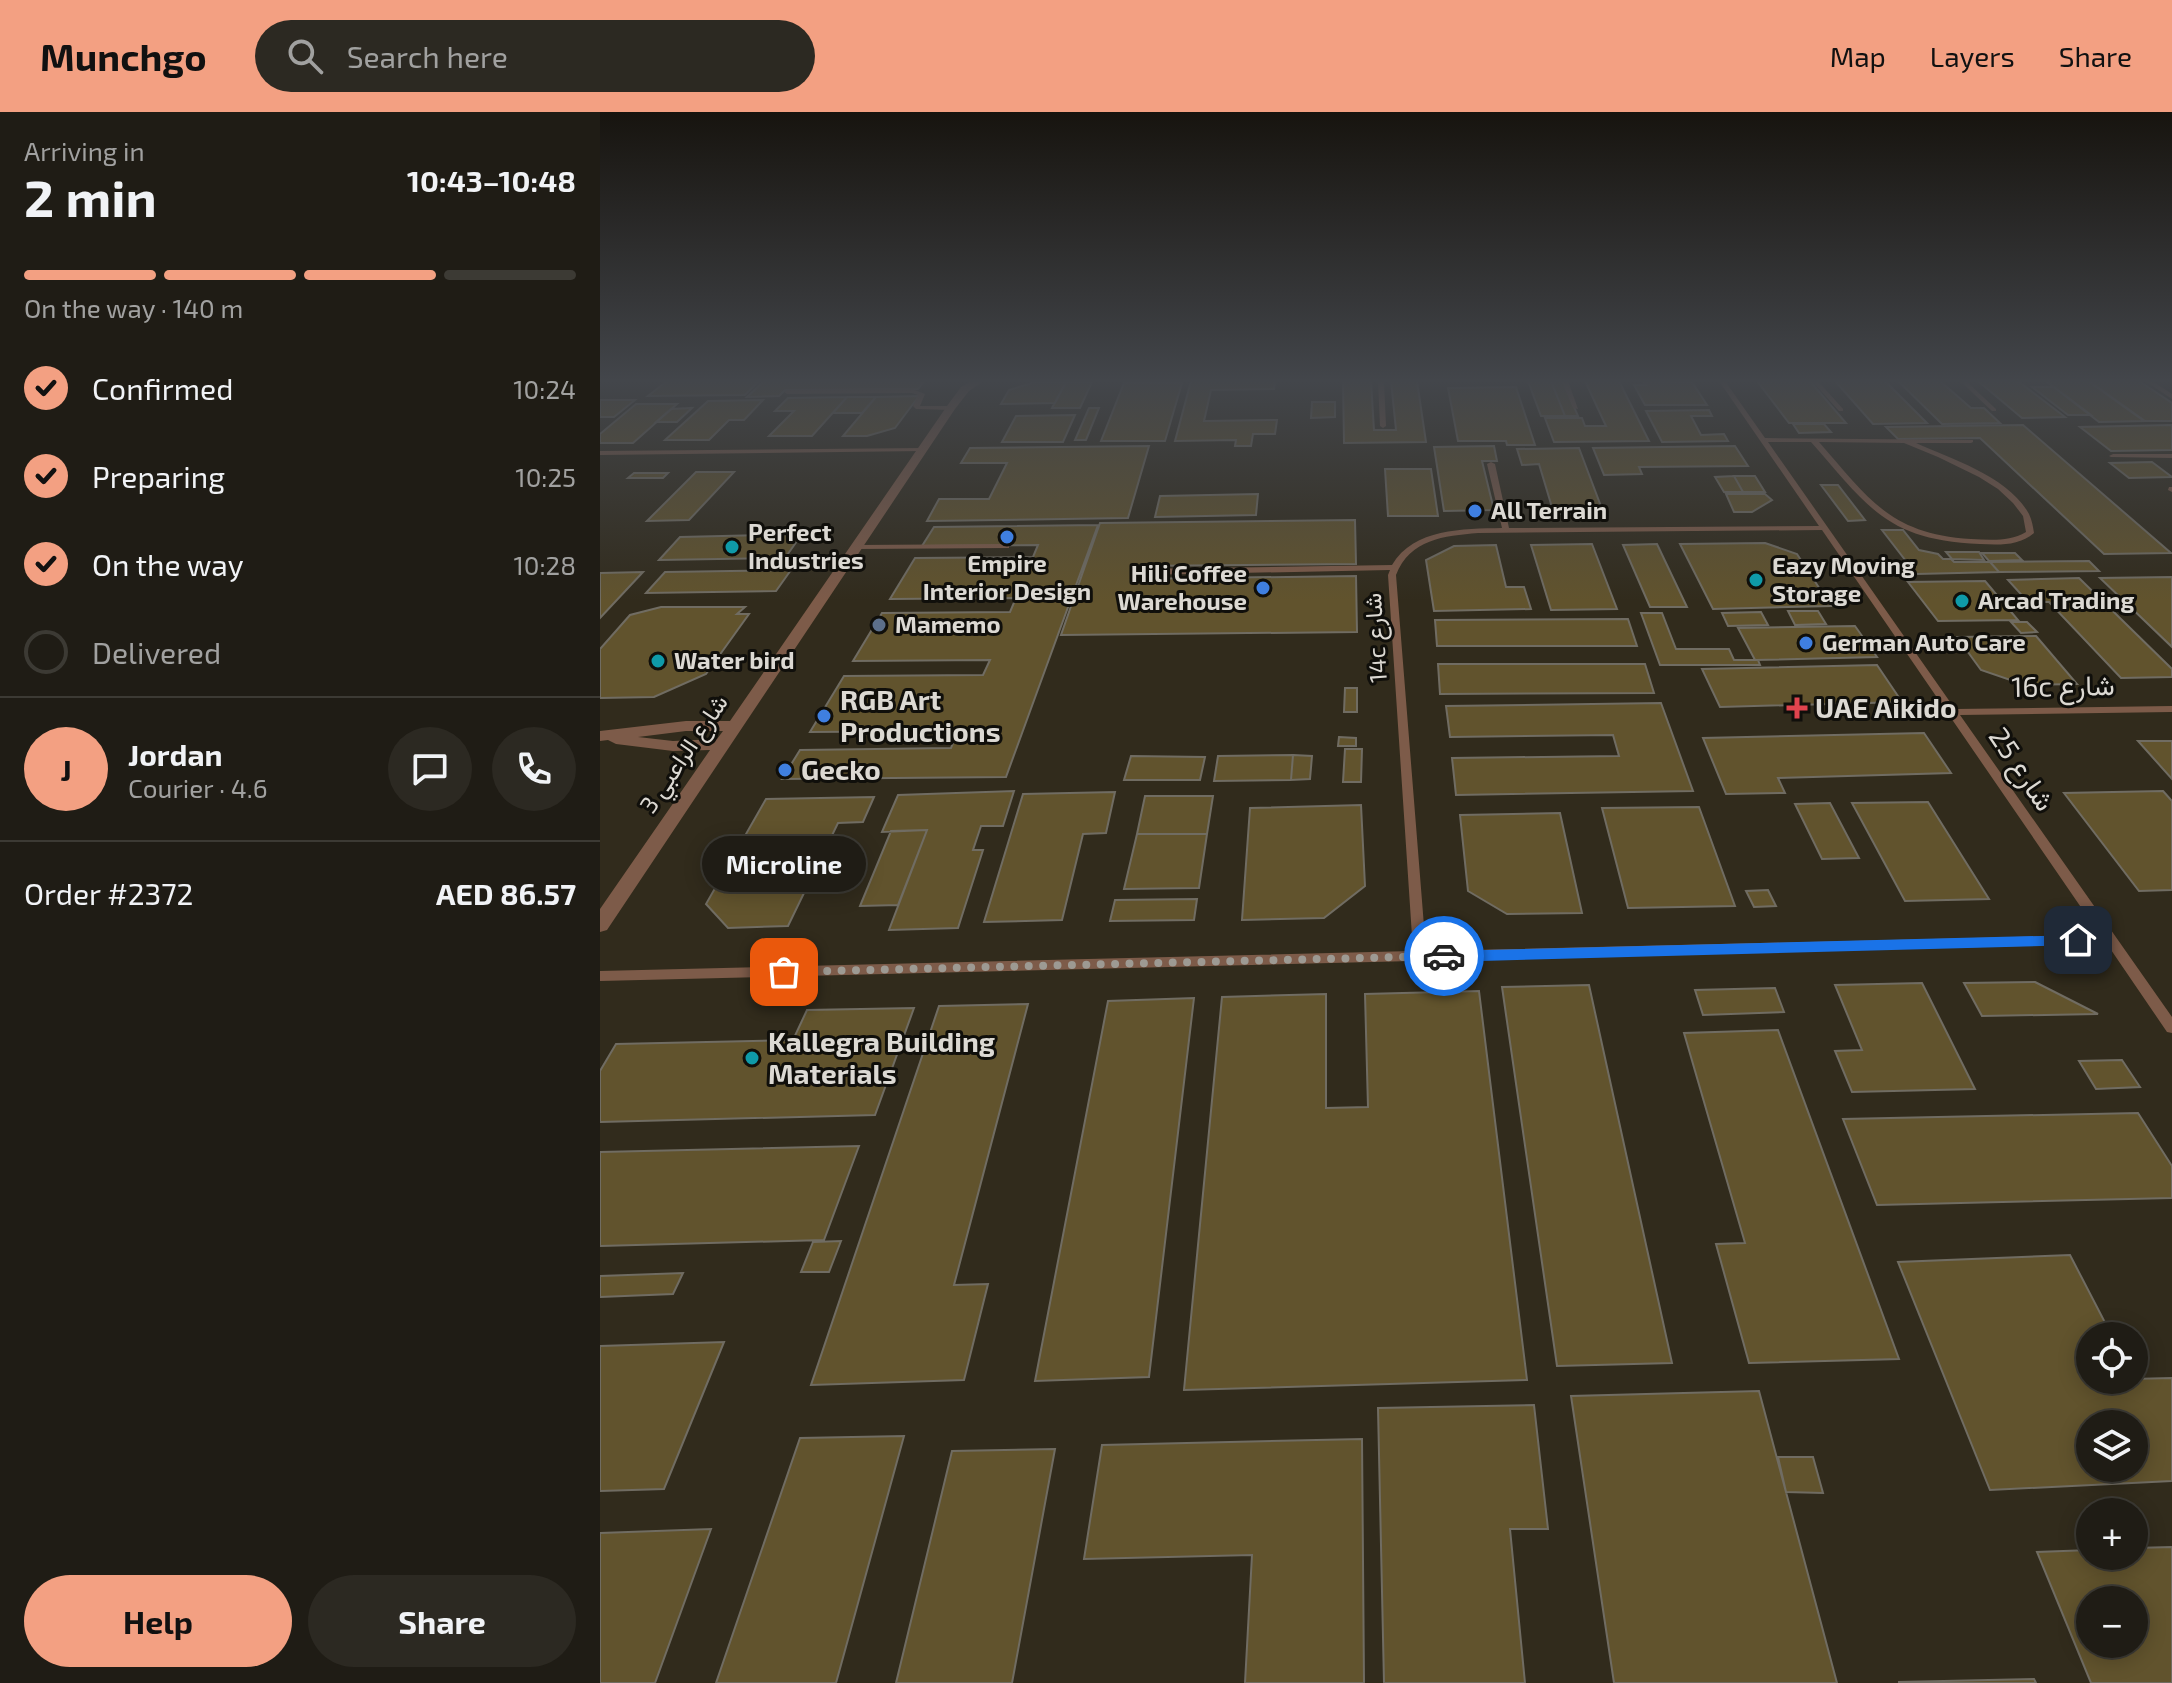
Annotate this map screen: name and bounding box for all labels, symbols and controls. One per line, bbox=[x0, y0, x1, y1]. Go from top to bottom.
search box bbox=[255, 20, 815, 92]
text: Munchgo bbox=[40, 33, 207, 79]
icon: search bbox=[283, 34, 327, 78]
text: Search here bbox=[347, 38, 508, 74]
text: Map bbox=[1830, 39, 1886, 73]
text: Layers bbox=[1930, 39, 2015, 73]
text: Share bbox=[2059, 39, 2132, 73]
text: Arriving in bbox=[24, 135, 145, 166]
text: 10:43–10:48 bbox=[407, 162, 576, 198]
text: 2 min bbox=[24, 165, 157, 227]
text: On the way · 140 m bbox=[24, 292, 243, 323]
icon: check bbox=[24, 366, 68, 410]
text: Confirmed bbox=[92, 370, 233, 406]
text: 10:24 bbox=[513, 373, 576, 404]
icon: check bbox=[24, 454, 68, 498]
text: Preparing bbox=[92, 458, 225, 494]
text: 10:25 bbox=[515, 461, 576, 492]
place label: All Terrain bbox=[1491, 495, 1607, 524]
marker: All Terrain bbox=[1466, 502, 1484, 520]
place label: Perfect Industries bbox=[748, 517, 864, 574]
marker: Empire Interior Design bbox=[998, 528, 1016, 546]
marker: Perfect Industries bbox=[723, 538, 741, 556]
icon: check bbox=[24, 542, 68, 586]
text: On the way bbox=[92, 546, 244, 582]
place label: Empire Interior Design bbox=[923, 548, 1091, 605]
text: 10:28 bbox=[513, 549, 576, 580]
place label: Eazy Moving Storage bbox=[1772, 550, 1915, 607]
place label: Hili Coffee Warehouse bbox=[1118, 558, 1247, 615]
marker: Eazy Moving Storage bbox=[1747, 571, 1765, 589]
marker: Hili Coffee Warehouse bbox=[1254, 579, 1272, 597]
place label: Arcad Trading bbox=[1978, 585, 2134, 614]
street label: 14c شارع bbox=[1357, 592, 1395, 684]
marker: Arcad Trading bbox=[1953, 592, 1971, 610]
place label: Mamemo bbox=[895, 609, 1001, 638]
marker: Mamemo bbox=[870, 616, 888, 634]
place label: German Auto Care bbox=[1822, 627, 2026, 656]
text: Delivered bbox=[92, 634, 221, 670]
marker: German Auto Care bbox=[1797, 634, 1815, 652]
place label: Water bird bbox=[674, 645, 794, 674]
marker: Water bird bbox=[649, 652, 667, 670]
street label: 16c شارع bbox=[2011, 667, 2115, 706]
place label: RGB Art Productions bbox=[840, 682, 1001, 748]
street label: شارع الراعبي 3 bbox=[633, 688, 738, 821]
place label: UAE Aikido bbox=[1815, 690, 1957, 724]
marker: UAE Aikido bbox=[1786, 697, 1808, 719]
marker: RGB Art Productions bbox=[815, 707, 833, 725]
street label: شارع 25 bbox=[1980, 720, 2063, 818]
button: chat bbox=[388, 727, 472, 811]
button: phone bbox=[492, 727, 576, 811]
text: Jordan bbox=[128, 736, 223, 772]
text: J bbox=[60, 751, 72, 787]
place label: Gecko bbox=[801, 752, 881, 786]
marker: Gecko bbox=[776, 761, 794, 779]
text: Courier · 4.6 bbox=[128, 772, 268, 803]
callout: Microline bbox=[702, 836, 866, 892]
text: Microline bbox=[726, 848, 842, 879]
text: Order #2372 bbox=[24, 875, 193, 911]
text: AED 86.57 bbox=[436, 875, 576, 911]
pin bbox=[2044, 906, 2112, 974]
courier bbox=[1404, 916, 1484, 996]
icon: home bbox=[2056, 918, 2100, 962]
icon: car bbox=[1422, 934, 1466, 978]
pin bbox=[750, 938, 818, 1006]
icon: bag bbox=[762, 950, 806, 994]
place label: Kallegra Building Materials bbox=[768, 1024, 995, 1090]
marker: Kallegra Building Materials bbox=[743, 1049, 761, 1067]
map controls bbox=[2076, 1322, 2148, 1658]
button: locate bbox=[2076, 1322, 2148, 1394]
button: layers bbox=[2076, 1410, 2148, 1482]
button: + bbox=[2076, 1498, 2148, 1570]
button: Help bbox=[24, 1575, 292, 1667]
button: Share bbox=[308, 1575, 576, 1667]
button: − bbox=[2076, 1586, 2148, 1658]

